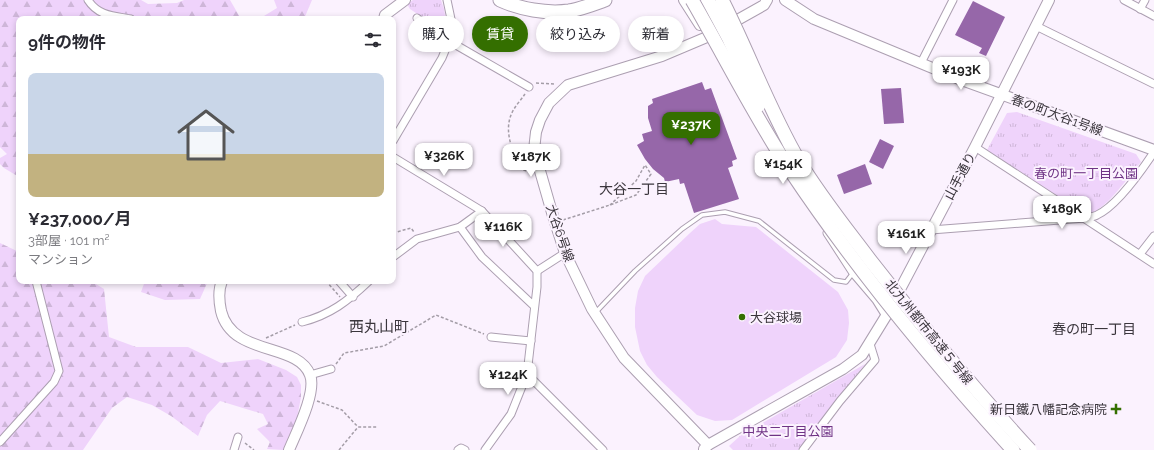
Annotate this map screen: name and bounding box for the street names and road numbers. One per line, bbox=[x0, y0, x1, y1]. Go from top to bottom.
street label: 春の町大谷1号線 bbox=[1009, 91, 1105, 139]
street label: 山手通り bbox=[941, 150, 979, 202]
street label: 大谷6号線 bbox=[543, 202, 577, 264]
street label: 北九州都市高速５号線 bbox=[882, 277, 976, 387]

